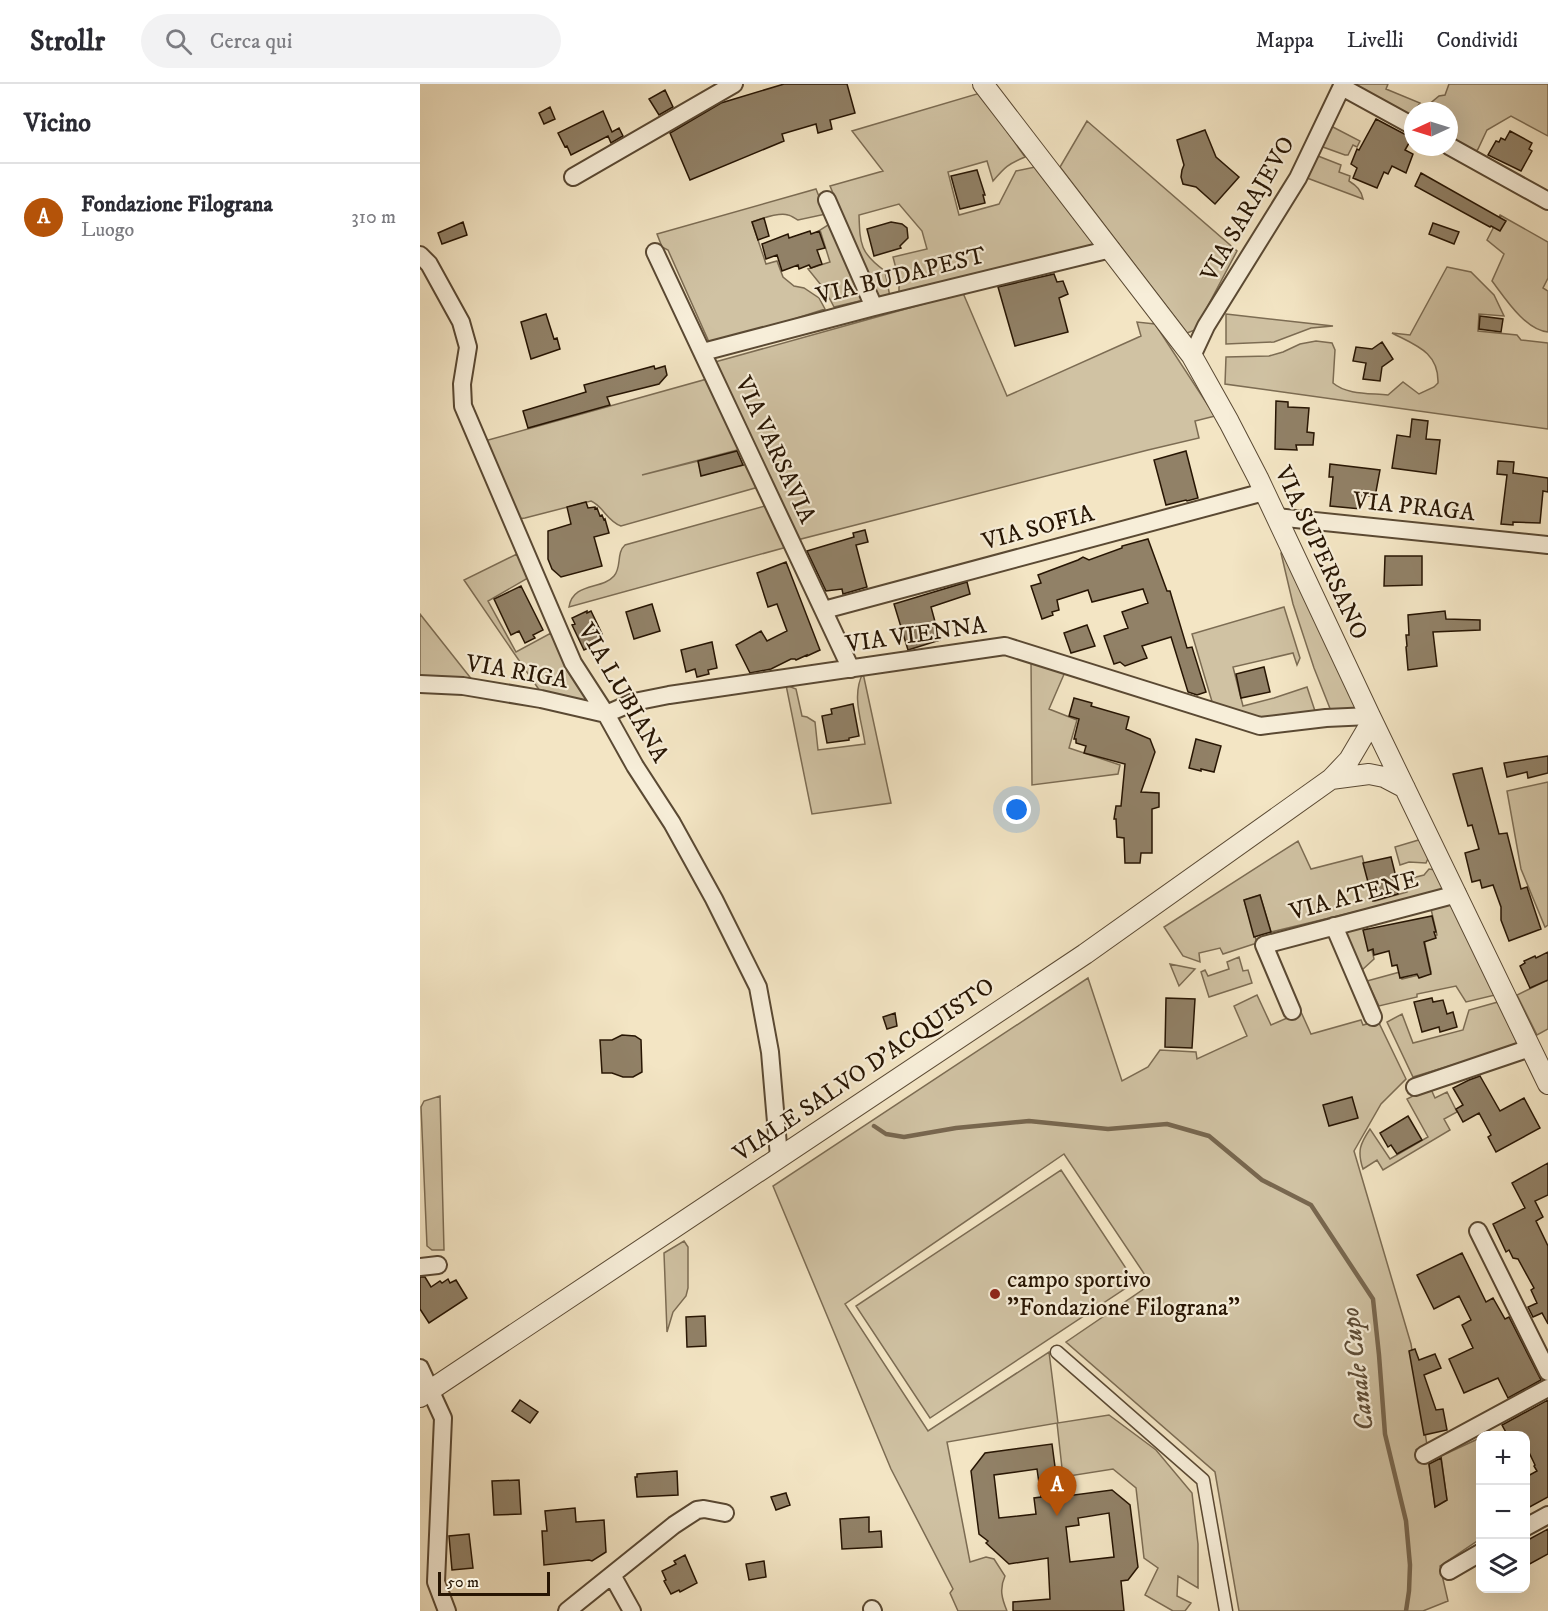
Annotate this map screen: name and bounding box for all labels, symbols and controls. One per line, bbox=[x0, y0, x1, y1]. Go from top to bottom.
search box bbox=[141, 14, 561, 68]
text: Strollr bbox=[30, 24, 105, 59]
icon: search bbox=[162, 25, 195, 58]
text: Cerca qui bbox=[210, 28, 292, 55]
text: Mappa bbox=[1256, 28, 1314, 54]
text: Livelli bbox=[1347, 28, 1403, 54]
text: Condividi bbox=[1436, 28, 1518, 54]
north arrow bbox=[1404, 102, 1458, 156]
text: Vicino bbox=[24, 107, 91, 140]
street label: VIA SARAJEVO bbox=[1194, 131, 1302, 288]
text: Fondazione Filograna bbox=[81, 191, 273, 218]
text: A bbox=[37, 205, 50, 230]
text: 310 m bbox=[351, 205, 396, 230]
text: Luogo bbox=[81, 218, 134, 243]
street label: VIA BUDAPEST bbox=[812, 240, 989, 312]
street label: VIA VARSAVIA bbox=[727, 371, 822, 529]
street label: VIA SUPERSANO bbox=[1267, 461, 1374, 644]
street label: VIA PRAGA bbox=[1350, 486, 1477, 528]
street label: VIA SOFIA bbox=[978, 498, 1098, 558]
street label: VIA VIENNA bbox=[843, 610, 989, 660]
street label: VIA LUBIANA bbox=[571, 617, 675, 769]
street label: VIA RIGA bbox=[463, 648, 571, 696]
your location bbox=[1002, 795, 1031, 824]
street label: VIA ATENE bbox=[1285, 864, 1422, 928]
street label: VIALE SALVO D'ACQUISTO bbox=[727, 971, 1000, 1169]
place label: campo sportivo "Fondazione Filograna" bbox=[1007, 1265, 1240, 1323]
marker: campo sportivo "Fondazione Filograna" bbox=[988, 1287, 1002, 1301]
water label: Canale Cupo bbox=[1334, 1305, 1382, 1433]
map controls bbox=[1476, 1431, 1530, 1593]
button: + bbox=[1476, 1431, 1530, 1485]
pin: A bbox=[1038, 1466, 1076, 1516]
button: − bbox=[1476, 1485, 1530, 1539]
button: layers bbox=[1476, 1539, 1530, 1593]
scale bar bbox=[438, 1569, 550, 1596]
text: 50 m bbox=[447, 1572, 479, 1592]

